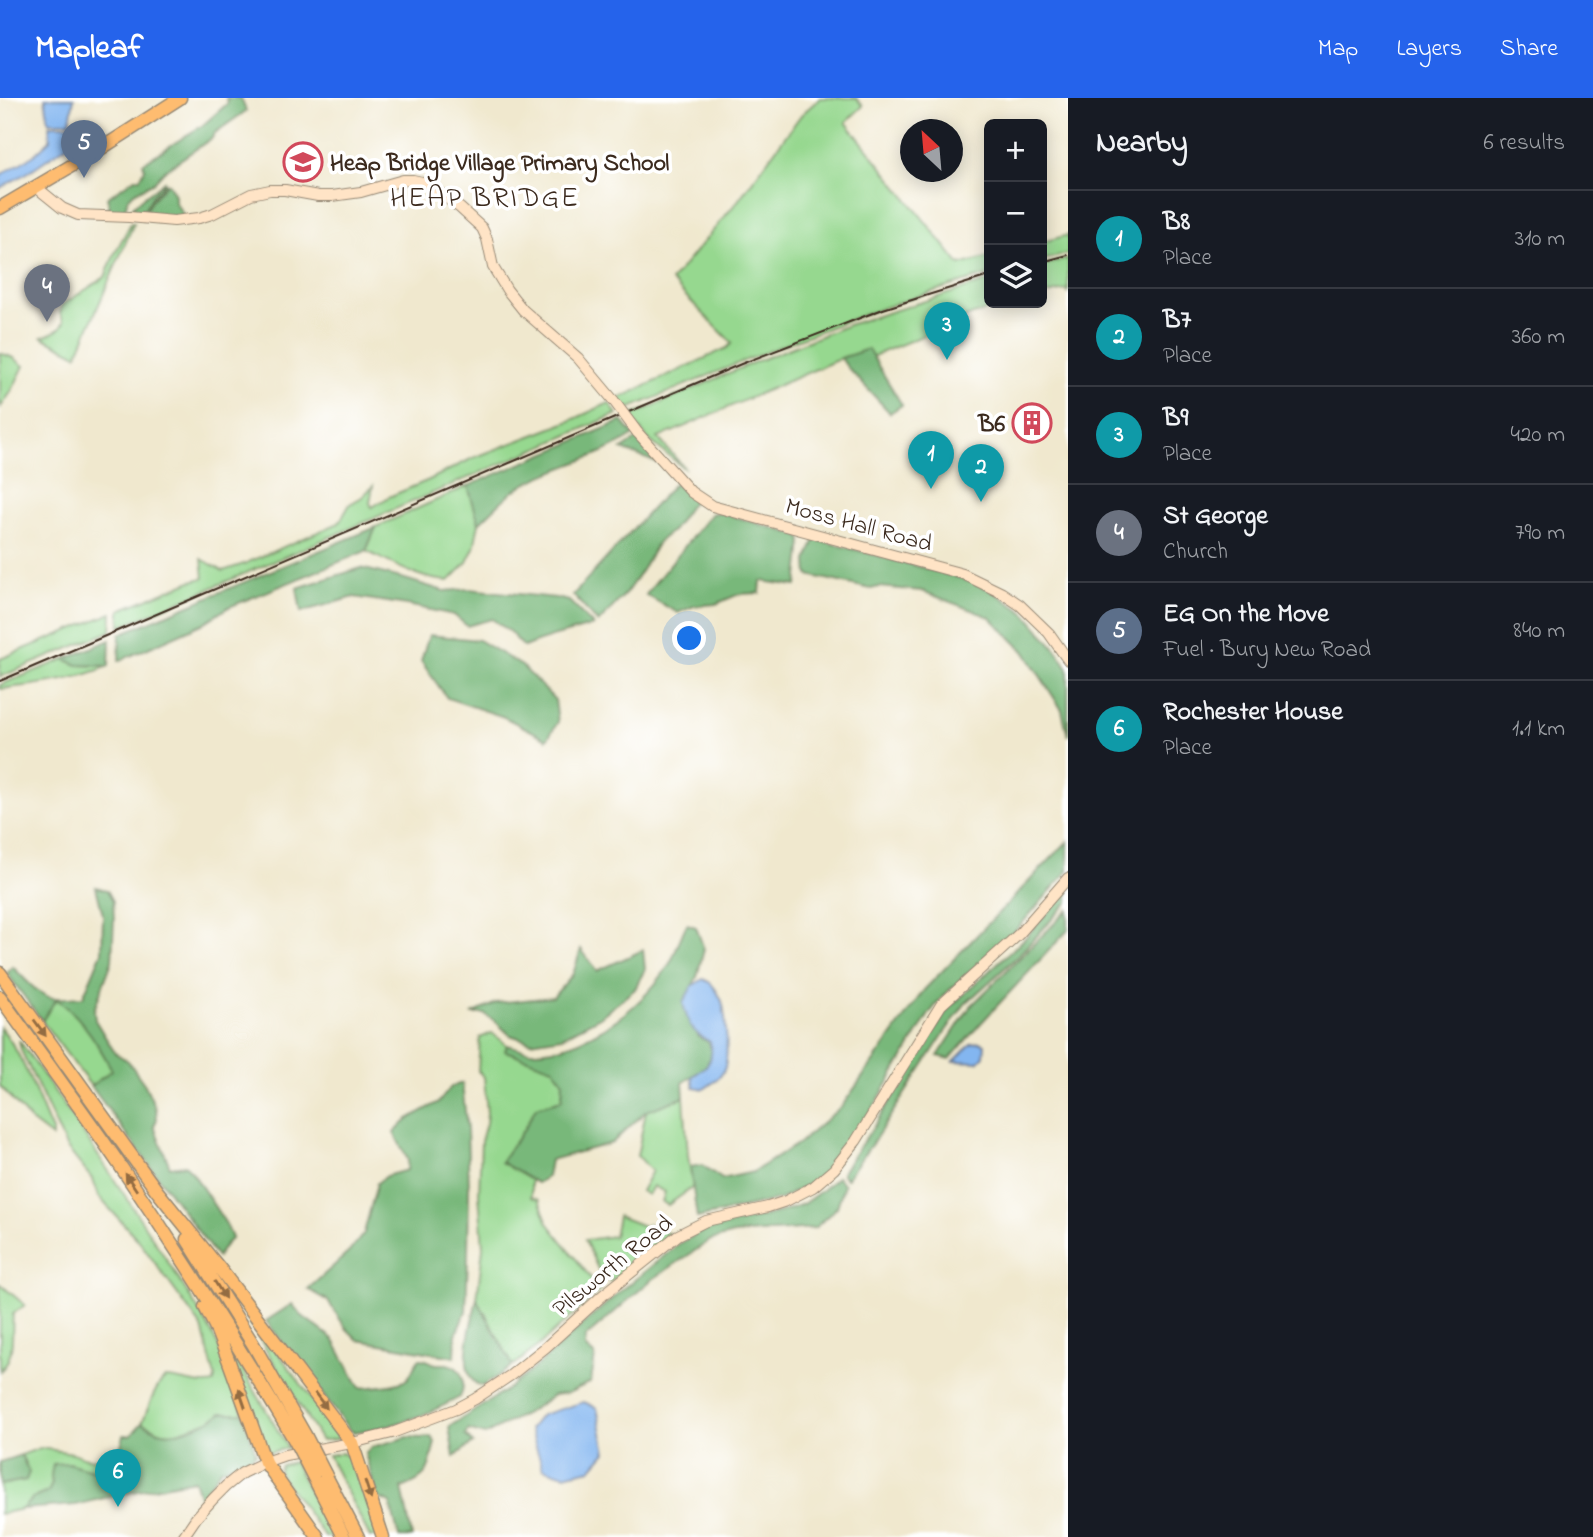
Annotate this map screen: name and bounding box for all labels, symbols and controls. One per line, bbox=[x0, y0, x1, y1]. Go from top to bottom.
text: Mapleaf bbox=[35, 25, 143, 73]
text: Map bbox=[1318, 32, 1358, 67]
text: Layers bbox=[1396, 32, 1462, 67]
text: Share bbox=[1500, 32, 1558, 67]
north arrow bbox=[900, 119, 963, 182]
map controls bbox=[984, 119, 1047, 308]
button: + bbox=[984, 119, 1047, 182]
pin: 5 bbox=[61, 120, 107, 178]
text: Nearby bbox=[1096, 122, 1188, 166]
text: 6 results bbox=[1484, 127, 1565, 160]
school or university icon: Heap Bridge Village Primary School bbox=[282, 141, 324, 183]
place label: Heap Bridge Village Primary School bbox=[330, 147, 669, 183]
district label: HEAP BRIDGE bbox=[390, 179, 580, 220]
button: − bbox=[984, 182, 1047, 245]
text: B8 bbox=[1163, 204, 1190, 242]
text: 1 bbox=[1115, 223, 1123, 256]
text: 310 m bbox=[1515, 223, 1565, 256]
text: Place bbox=[1163, 242, 1212, 275]
button: layers bbox=[984, 245, 1047, 308]
pin: 4 bbox=[24, 264, 70, 322]
pin: 3 bbox=[924, 302, 970, 360]
text: B7 bbox=[1163, 302, 1191, 340]
text: 2 bbox=[1113, 321, 1125, 354]
text: 360 m bbox=[1512, 321, 1565, 354]
text: Place bbox=[1163, 340, 1212, 373]
text: B9 bbox=[1163, 400, 1188, 438]
building icon: B6 bbox=[1011, 402, 1053, 444]
place label: B6 bbox=[977, 408, 1005, 443]
text: 3 bbox=[1114, 419, 1124, 452]
text: 420 m bbox=[1511, 419, 1565, 452]
pin: 1 bbox=[908, 431, 954, 489]
text: Place bbox=[1163, 438, 1212, 471]
pin: 2 bbox=[958, 444, 1004, 502]
street label: Moss Hall Road bbox=[781, 490, 936, 563]
text: St George bbox=[1163, 498, 1268, 536]
text: 4 bbox=[1114, 517, 1124, 550]
text: 790 m bbox=[1515, 517, 1565, 550]
text: Church bbox=[1163, 536, 1228, 569]
text: EG On the Move bbox=[1163, 596, 1329, 634]
text: 5 bbox=[1112, 615, 1126, 648]
text: 840 m bbox=[1513, 615, 1565, 648]
your location bbox=[672, 621, 706, 655]
text: Fuel · Bury New Road bbox=[1163, 634, 1371, 667]
text: Rochester House bbox=[1163, 694, 1343, 732]
text: 6 bbox=[1114, 713, 1124, 746]
text: 1.1 km bbox=[1512, 713, 1565, 746]
text: Place bbox=[1163, 732, 1212, 765]
one-way arrow bbox=[33, 1019, 47, 1038]
one-way arrow bbox=[124, 1172, 137, 1192]
street label: Pilsworth Road bbox=[546, 1207, 682, 1327]
one-way arrow bbox=[213, 1281, 226, 1300]
one-way arrow bbox=[236, 1387, 247, 1408]
one-way arrow bbox=[313, 1392, 327, 1410]
pin: 6 bbox=[95, 1449, 141, 1507]
one-way arrow bbox=[363, 1479, 374, 1500]

